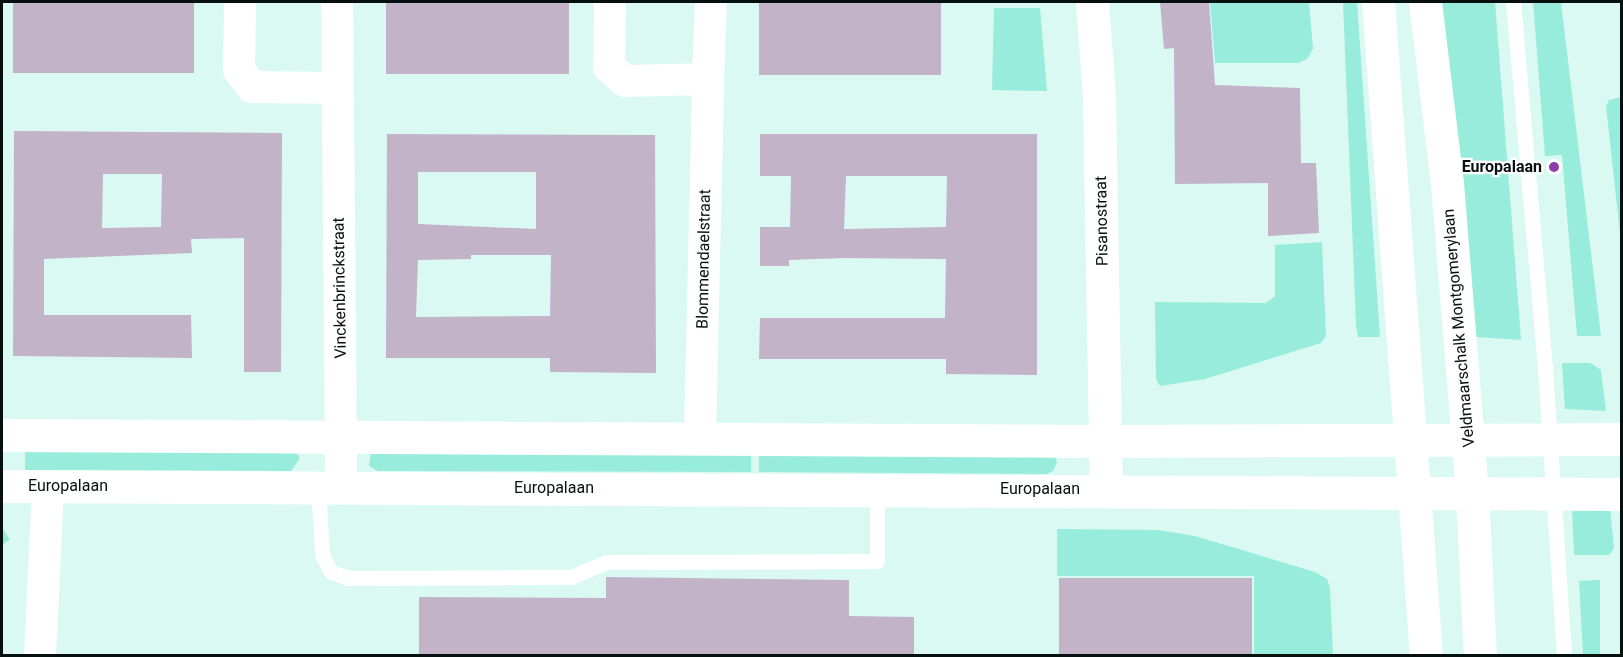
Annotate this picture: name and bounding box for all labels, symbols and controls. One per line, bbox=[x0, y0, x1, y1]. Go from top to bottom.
place label: Europalaan bbox=[1462, 157, 1542, 177]
marker: Europalaan bbox=[1547, 160, 1561, 174]
street label: Pisanostraat bbox=[1092, 176, 1112, 266]
street label: Blommendaelstraat bbox=[693, 189, 715, 329]
street label: Veldmaarschalk Montgomerylaan bbox=[1439, 208, 1479, 448]
street label: Vinckenbrinckstraat bbox=[329, 217, 351, 359]
street label: Europalaan bbox=[28, 476, 108, 496]
street label: Europalaan bbox=[514, 478, 594, 498]
street label: Europalaan bbox=[1000, 479, 1080, 499]

